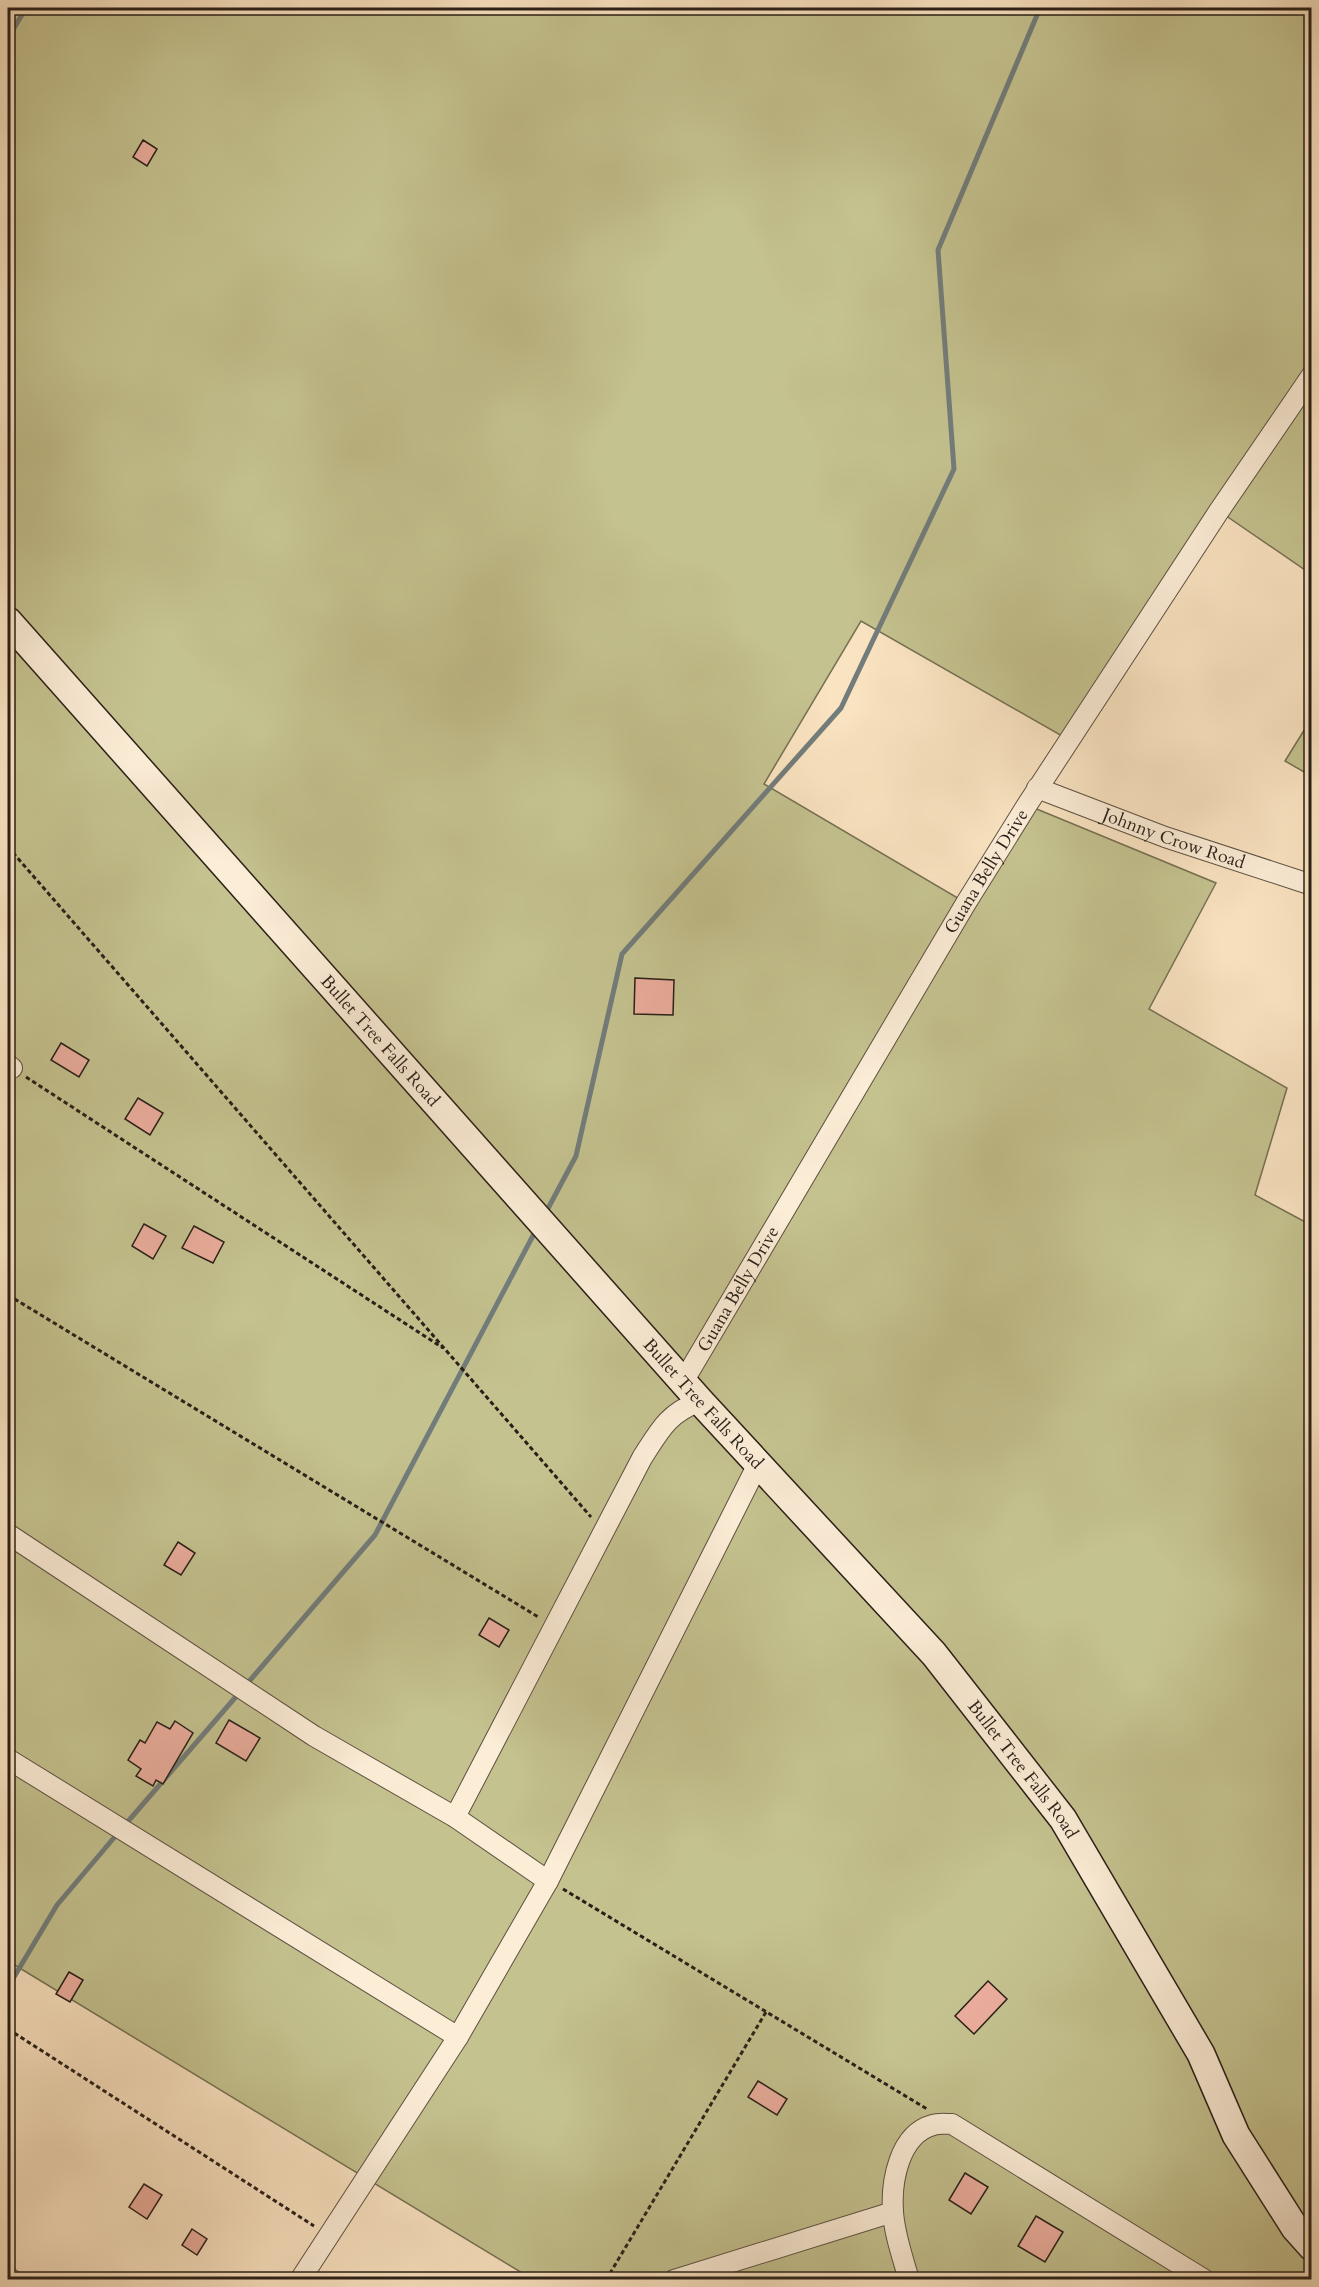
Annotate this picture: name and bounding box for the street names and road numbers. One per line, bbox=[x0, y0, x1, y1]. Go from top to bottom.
street label: Johnny Crow Road bbox=[1096, 801, 1249, 875]
street label: Guana Belly Drive bbox=[939, 804, 1035, 938]
street label: Bullet Tree Falls Road bbox=[315, 970, 446, 1113]
street label: Guana Belly Drive bbox=[691, 1222, 785, 1357]
street label: Bullet Tree Falls Road bbox=[637, 1333, 769, 1475]
street label: Bullet Tree Falls Road bbox=[962, 1695, 1084, 1844]

